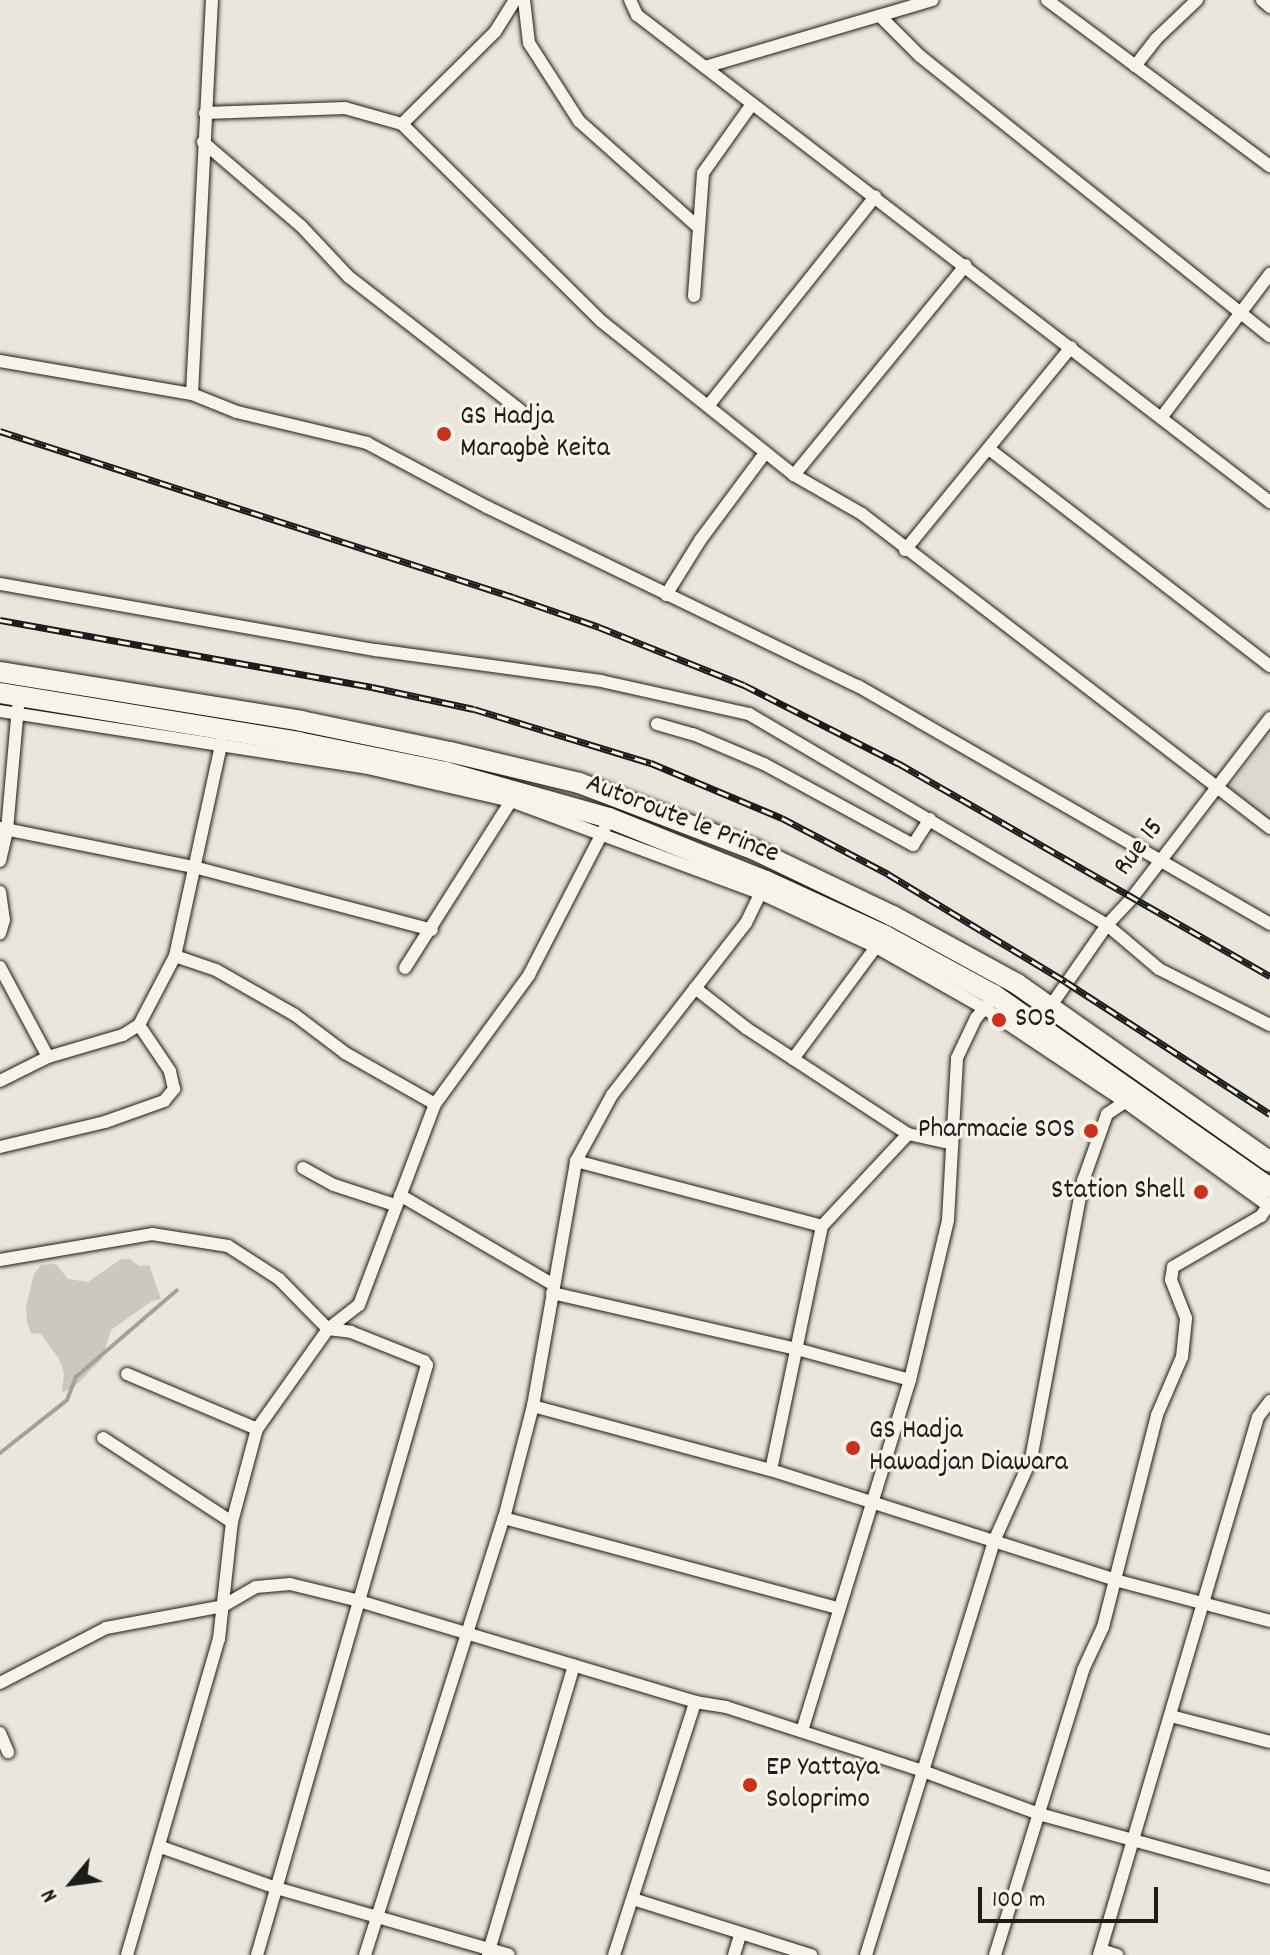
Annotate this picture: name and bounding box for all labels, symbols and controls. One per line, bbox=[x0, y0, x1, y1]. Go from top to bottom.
place label: GS Hadja Maragbè Keita bbox=[460, 401, 610, 467]
marker: GS Hadja Maragbè Keita bbox=[435, 425, 453, 443]
street label: Autoroute le Prince bbox=[581, 768, 783, 872]
street label: Rue 15 bbox=[1107, 813, 1173, 883]
place label: SOS bbox=[1015, 1003, 1056, 1037]
marker: SOS bbox=[990, 1011, 1008, 1029]
place label: Pharmacie SOS bbox=[918, 1114, 1075, 1148]
marker: Pharmacie SOS bbox=[1082, 1122, 1100, 1140]
place label: Station Shell bbox=[1051, 1175, 1185, 1209]
marker: Station Shell bbox=[1192, 1183, 1210, 1201]
place label: GS Hadja Hawadjan Diawara bbox=[869, 1415, 1068, 1481]
marker: GS Hadja Hawadjan Diawara bbox=[844, 1439, 862, 1457]
place label: EP Yattaya Soloprimo bbox=[766, 1752, 879, 1818]
marker: EP Yattaya Soloprimo bbox=[741, 1776, 759, 1794]
north arrow bbox=[32, 1843, 112, 1923]
scale bar bbox=[982, 1871, 1162, 1921]
text: N bbox=[34, 1883, 67, 1907]
text: 100 m bbox=[992, 1884, 1045, 1918]

